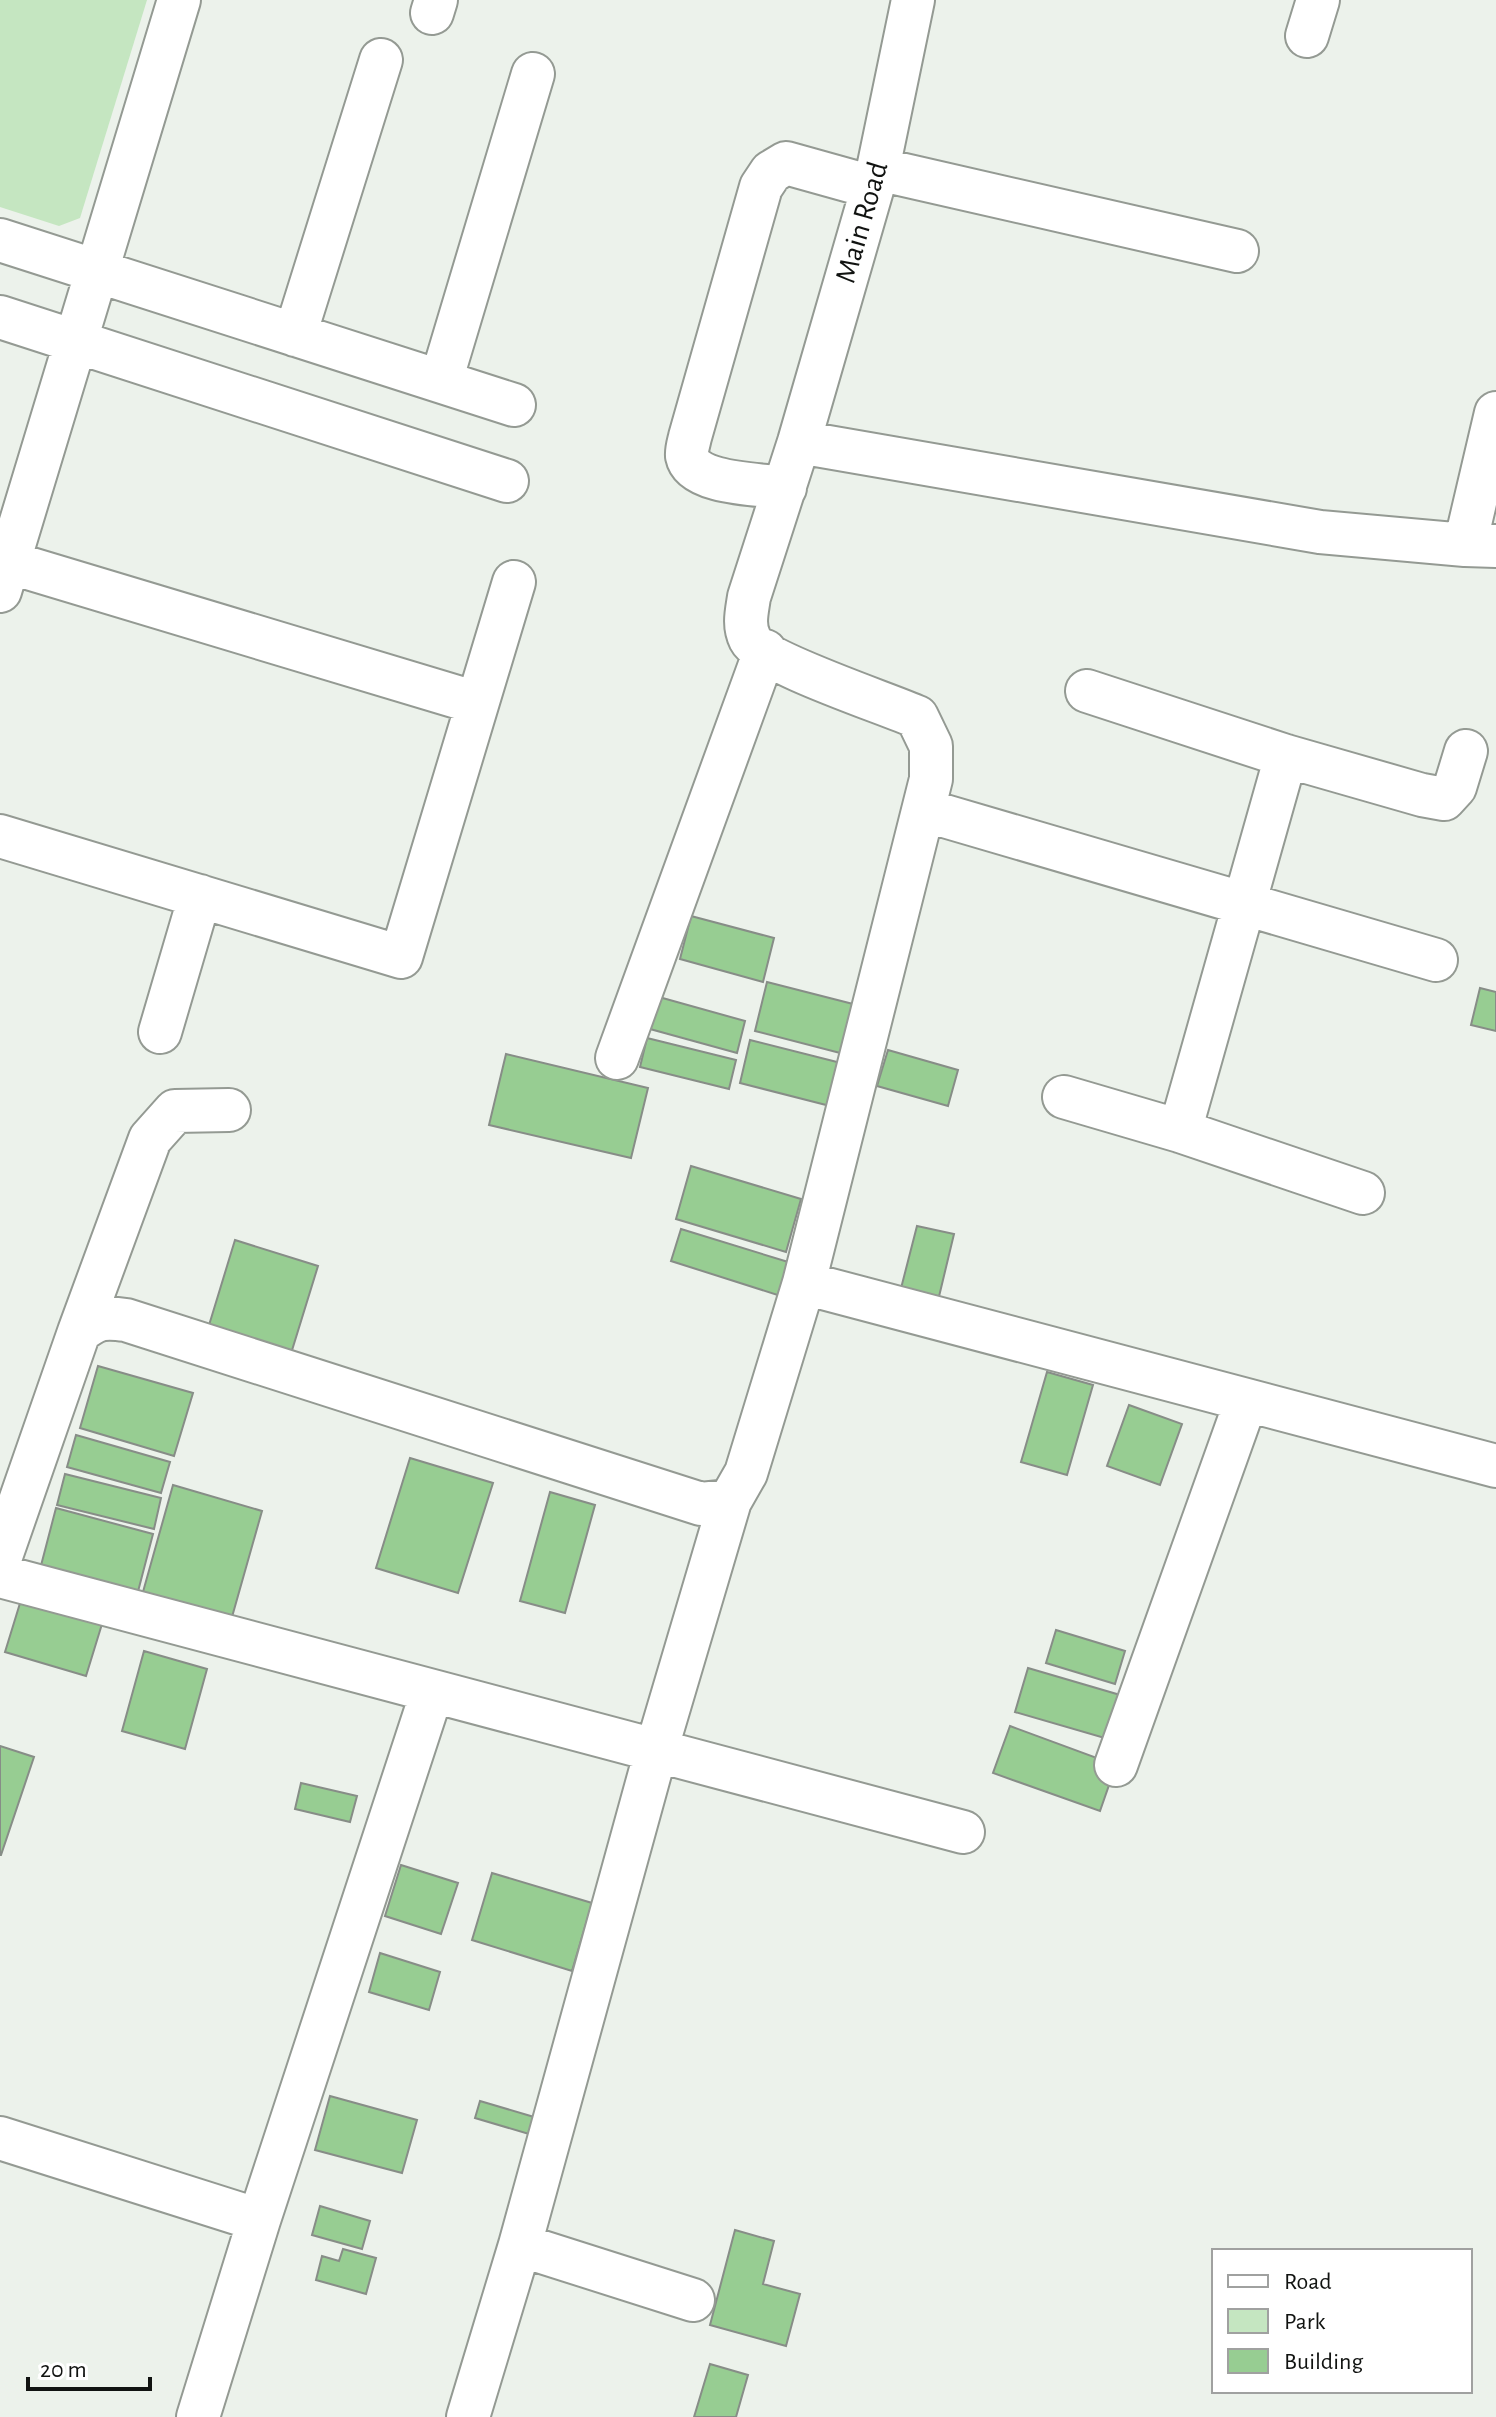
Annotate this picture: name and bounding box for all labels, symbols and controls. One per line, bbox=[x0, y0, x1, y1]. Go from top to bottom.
street label: Main Road bbox=[830, 158, 894, 286]
legend bbox=[1212, 2249, 1472, 2393]
text: Road bbox=[1284, 2270, 1332, 2294]
text: Park bbox=[1284, 2310, 1325, 2334]
scale bar bbox=[28, 2341, 150, 2391]
text: Building bbox=[1284, 2350, 1363, 2374]
text: 20 m bbox=[40, 2358, 87, 2382]

